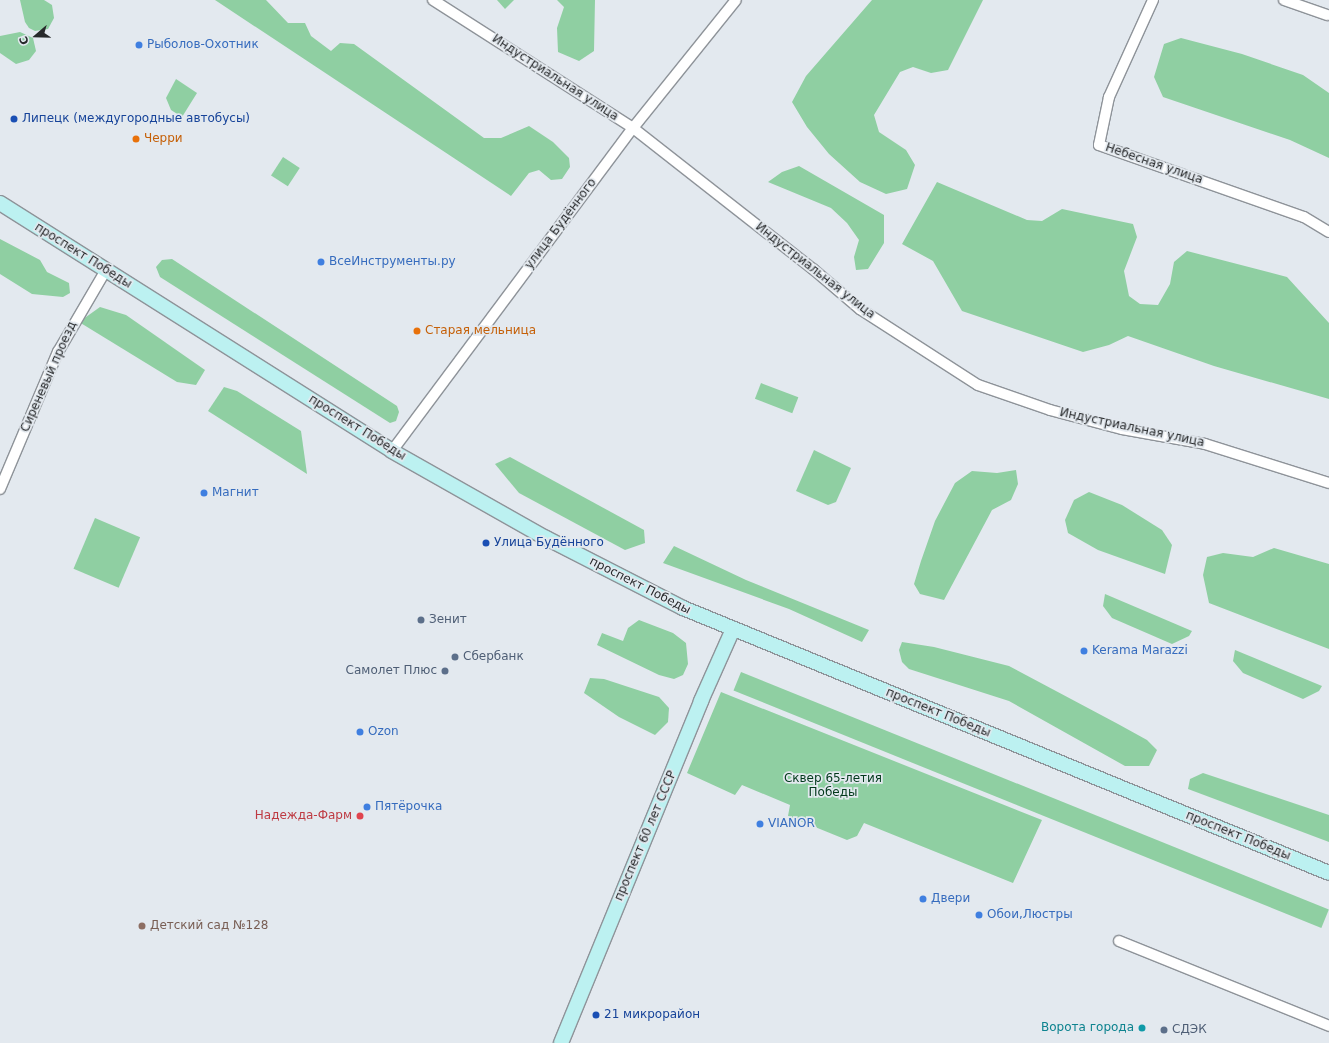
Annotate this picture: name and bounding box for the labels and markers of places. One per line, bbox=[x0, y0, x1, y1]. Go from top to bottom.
place label: Рыболов-Охотник bbox=[147, 38, 259, 52]
marker: Рыболов-Охотник bbox=[134, 40, 144, 50]
place label: Липецк (междугородные автобусы) bbox=[22, 112, 250, 126]
marker: Липецк (междугородные автобусы) bbox=[9, 114, 19, 124]
place label: Черри bbox=[144, 132, 183, 146]
marker: Черри bbox=[131, 134, 141, 144]
place label: ВсеИнструменты.ру bbox=[329, 255, 456, 269]
marker: ВсеИнструменты.ру bbox=[316, 257, 326, 267]
place label: Старая мельница bbox=[425, 324, 536, 338]
marker: Старая мельница bbox=[412, 326, 422, 336]
place label: Магнит bbox=[212, 486, 259, 500]
marker: Магнит bbox=[199, 488, 209, 498]
place label: Улица Будённого bbox=[494, 536, 604, 550]
marker: Улица Будённого bbox=[481, 538, 491, 548]
place label: Зенит bbox=[429, 613, 467, 627]
marker: Зенит bbox=[416, 615, 426, 625]
place label: Kerama Marazzi bbox=[1092, 644, 1188, 658]
marker: Kerama Marazzi bbox=[1079, 646, 1089, 656]
place label: Сбербанк bbox=[463, 650, 524, 664]
marker: Сбербанк bbox=[450, 652, 460, 662]
place label: Самолет Плюс bbox=[346, 664, 437, 678]
marker: Самолет Плюс bbox=[440, 666, 450, 676]
place label: Ozon bbox=[368, 725, 399, 739]
marker: Ozon bbox=[355, 727, 365, 737]
place label: Пятёрочка bbox=[375, 800, 442, 814]
marker: Пятёрочка bbox=[362, 802, 372, 812]
place label: Надежда-Фарм bbox=[255, 809, 352, 823]
marker: Надежда-Фарм bbox=[355, 811, 365, 821]
place label: VIANOR bbox=[768, 817, 815, 831]
marker: VIANOR bbox=[755, 819, 765, 829]
place label: Двери bbox=[931, 892, 970, 906]
marker: Двери bbox=[918, 894, 928, 904]
place label: Обои,Люстры bbox=[987, 908, 1073, 922]
marker: Обои,Люстры bbox=[974, 910, 984, 920]
place label: Детский сад №128 bbox=[150, 919, 268, 933]
marker: Детский сад №128 bbox=[137, 921, 147, 931]
place label: 21 микрорайон bbox=[604, 1008, 700, 1022]
marker: 21 микрорайон bbox=[591, 1010, 601, 1020]
place label: Ворота города bbox=[1041, 1021, 1134, 1035]
marker: Ворота города bbox=[1137, 1023, 1147, 1033]
place label: СДЭК bbox=[1172, 1023, 1207, 1037]
marker: СДЭК bbox=[1159, 1025, 1169, 1035]

